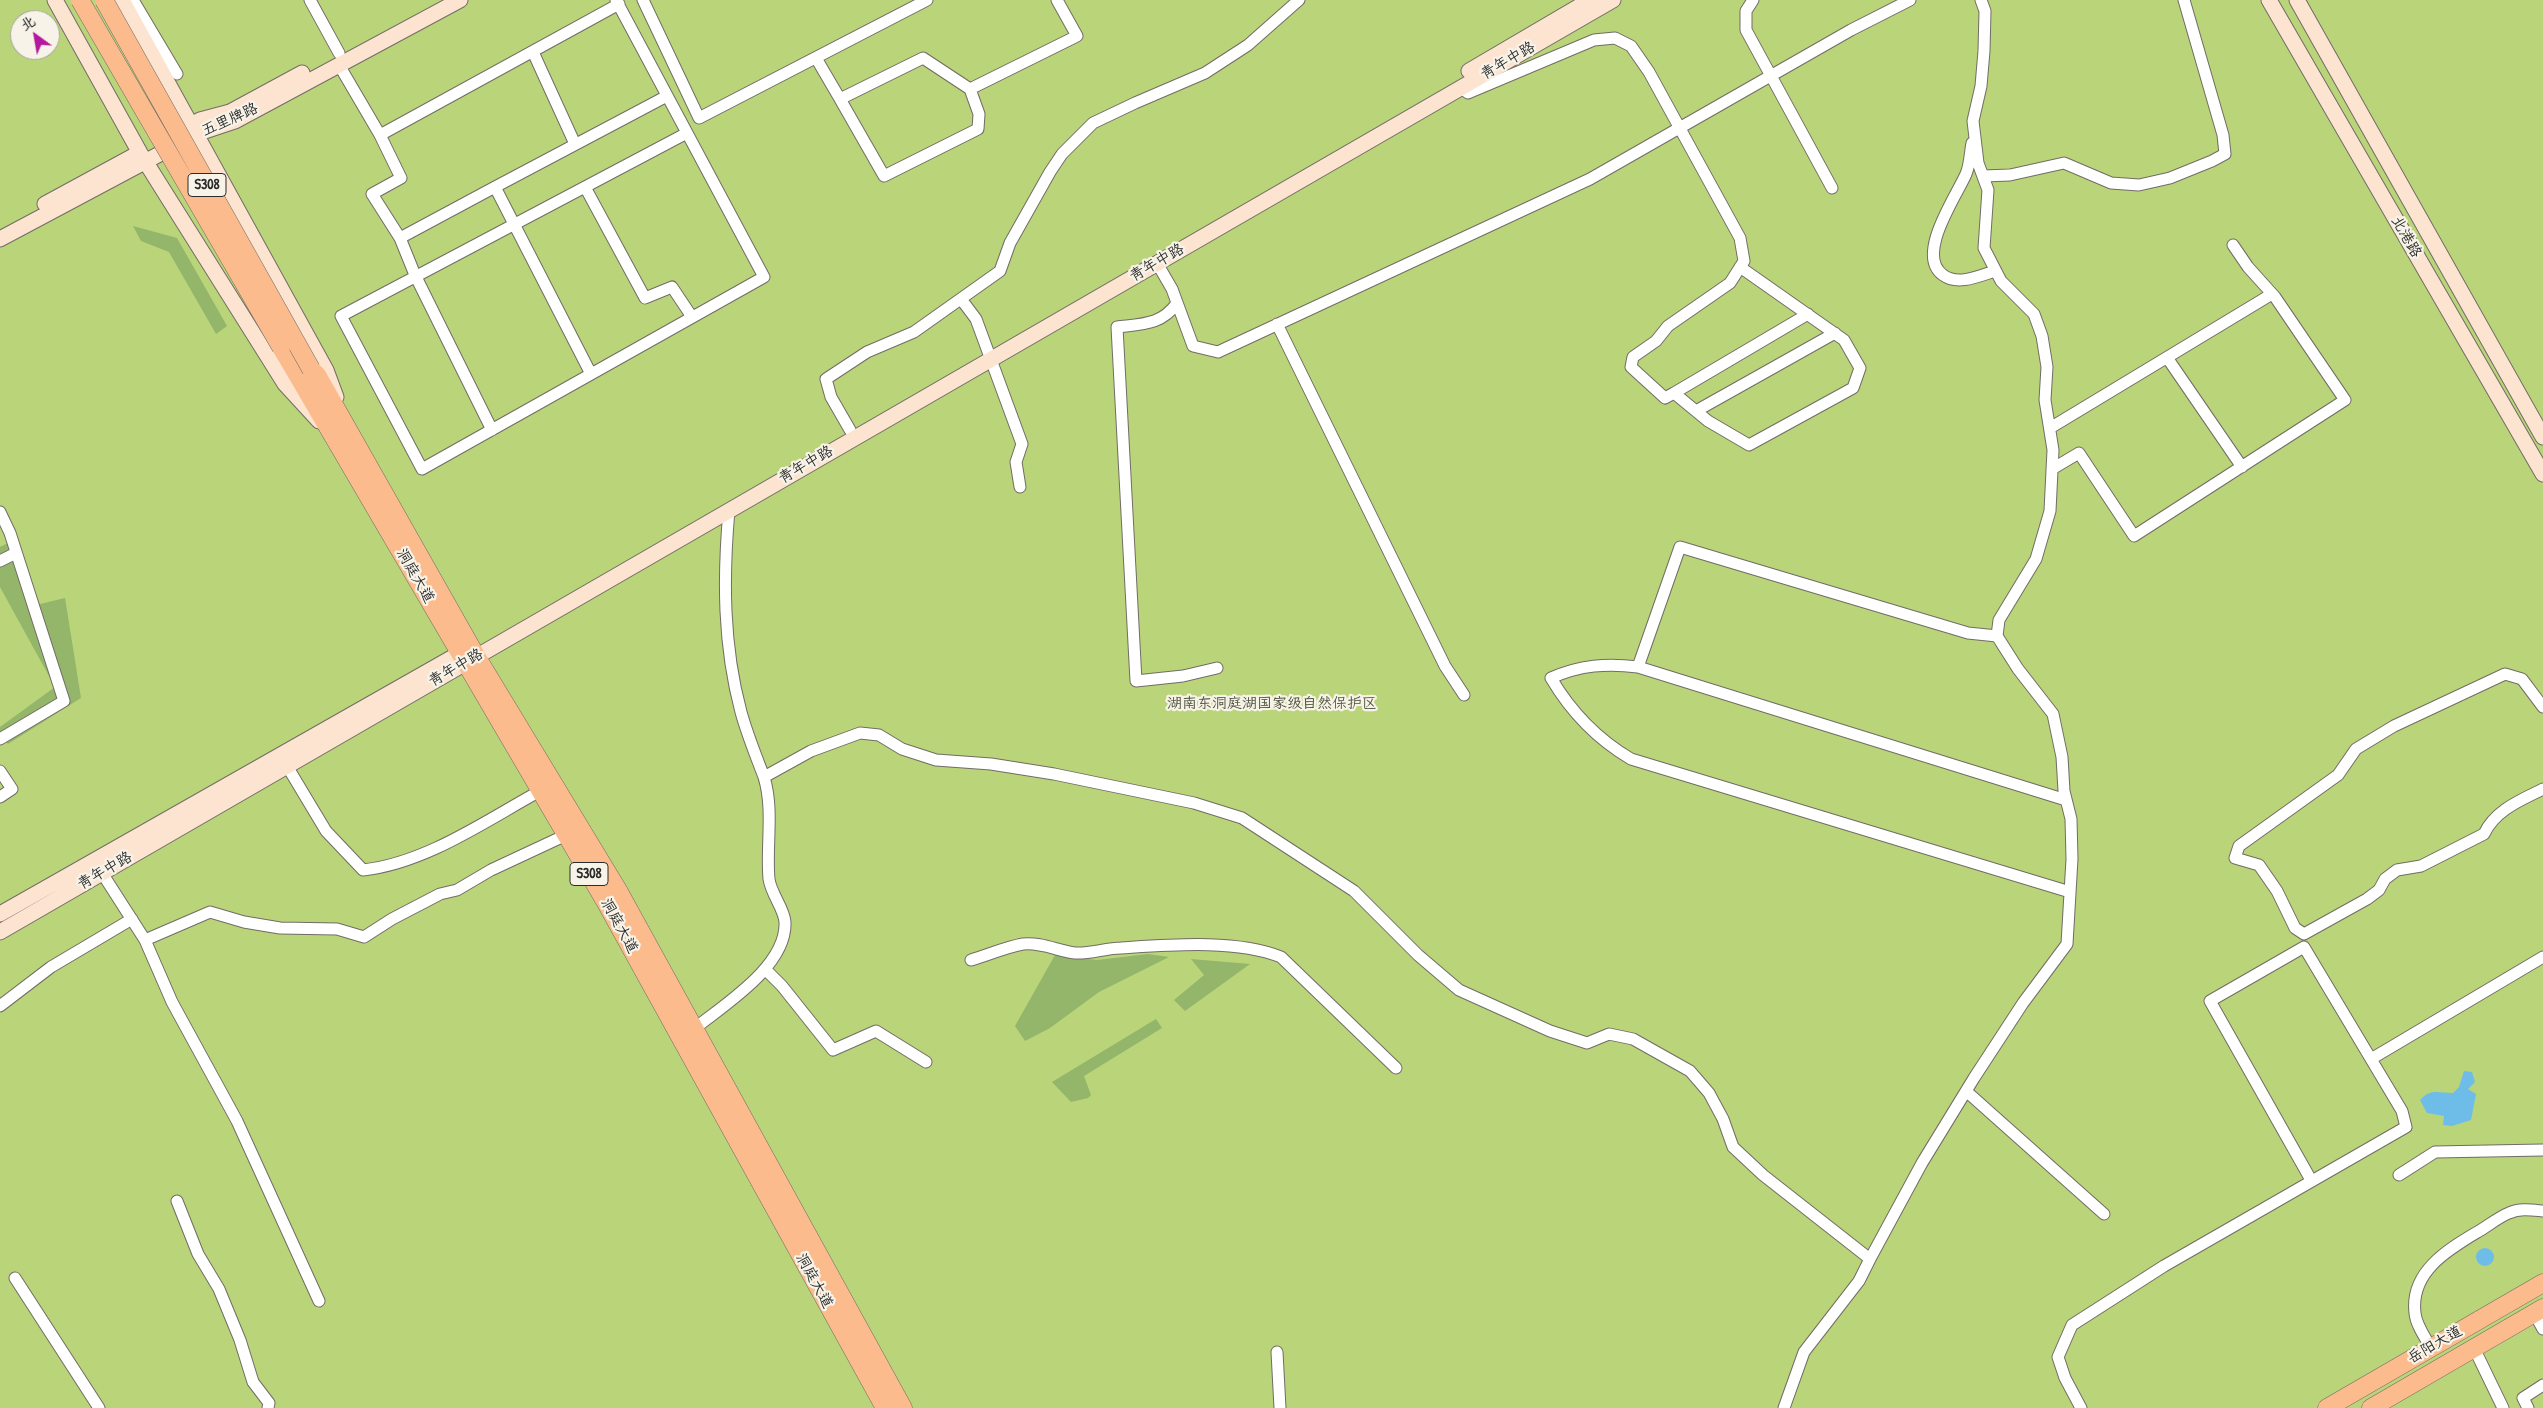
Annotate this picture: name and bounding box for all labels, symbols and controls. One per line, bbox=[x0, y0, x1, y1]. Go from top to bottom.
north arrow bbox=[10, 10, 60, 60]
text: 北 bbox=[16, 11, 38, 34]
street label: 青年中路 bbox=[1478, 38, 1538, 84]
street label: 五里牌路 bbox=[199, 100, 261, 140]
road number: S308 bbox=[188, 174, 226, 196]
street label: 北港路 bbox=[2387, 213, 2425, 261]
street label: 青年中路 bbox=[1127, 240, 1187, 286]
street label: 青年中路 bbox=[776, 442, 836, 488]
street label: 洞庭大道 bbox=[392, 546, 438, 606]
street label: 青年中路 bbox=[426, 645, 486, 691]
park label: 湖南东洞庭湖国家级自然保护区 bbox=[1167, 695, 1377, 713]
street label: 青年中路 bbox=[75, 848, 135, 894]
road number: S308 bbox=[570, 862, 608, 886]
street label: 洞庭大道 bbox=[597, 895, 641, 957]
street label: 洞庭大道 bbox=[792, 1250, 836, 1312]
street label: 岳阳大道 bbox=[2405, 1322, 2465, 1368]

